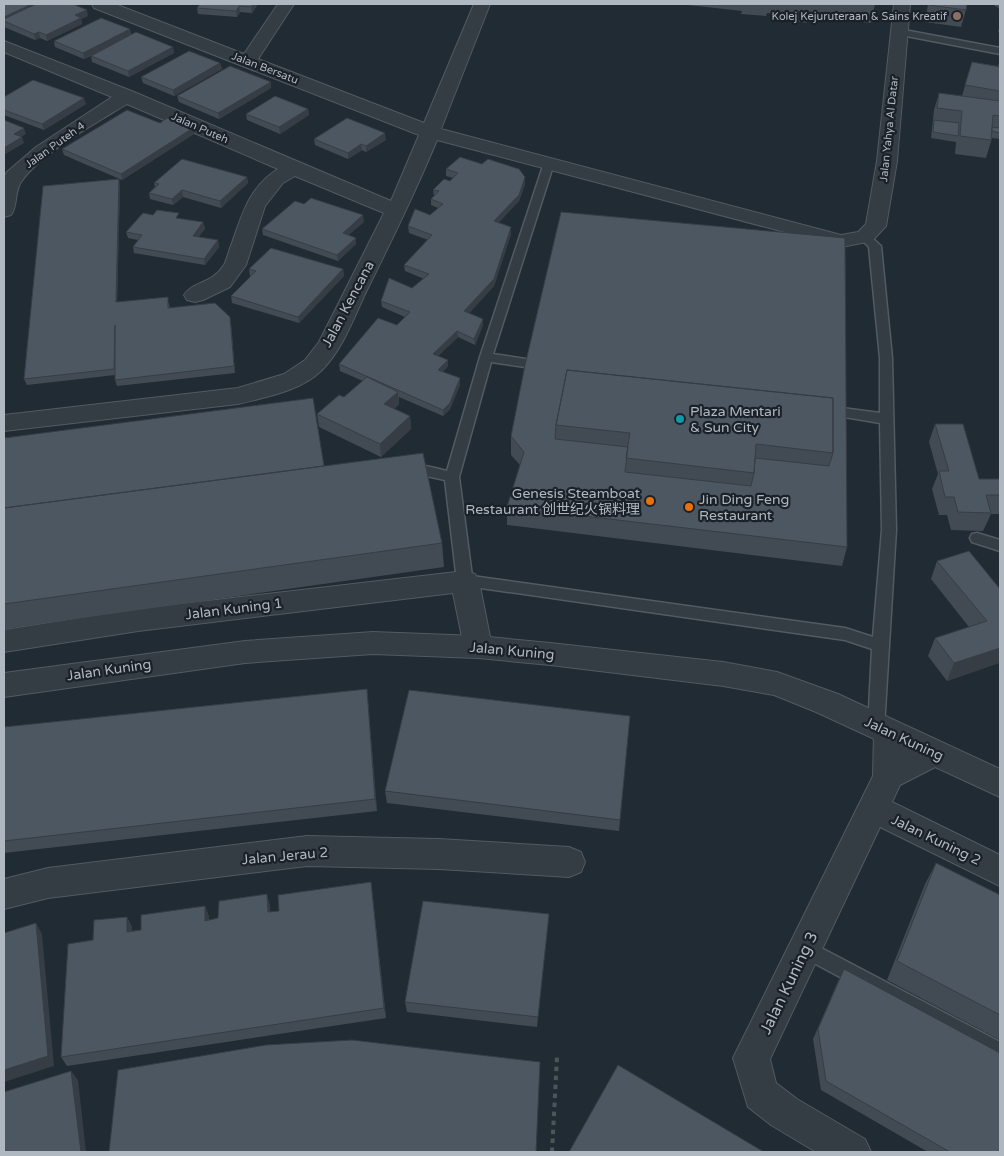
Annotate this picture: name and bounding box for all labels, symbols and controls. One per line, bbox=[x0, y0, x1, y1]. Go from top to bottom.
place label: Kolej Kejuruteraan & Sains Kreatif bbox=[772, 10, 948, 23]
marker: Kolej Kejuruteraan & Sains Kreatif bbox=[951, 10, 963, 22]
street label: Jalan Bersatu bbox=[230, 49, 300, 87]
street label: Jalan Yahya Al Datar bbox=[877, 75, 901, 182]
street label: Jalan Puteh bbox=[170, 110, 230, 146]
street label: Jalan Puteh 4 bbox=[23, 119, 87, 171]
street label: Jalan Kencana bbox=[318, 258, 378, 350]
place label: Plaza Mentari & Sun City bbox=[690, 403, 781, 436]
marker: Plaza Mentari & Sun City bbox=[674, 413, 686, 425]
place label: Genesis Steamboat Restaurant 创世纪火锅料理 bbox=[465, 485, 641, 518]
place label: Jin Ding Feng Restaurant bbox=[699, 491, 789, 524]
marker: Genesis Steamboat Restaurant 创世纪火锅料理 bbox=[644, 495, 656, 507]
marker: Jin Ding Feng Restaurant bbox=[683, 501, 695, 513]
street label: Jalan Kuning 1 bbox=[185, 595, 283, 623]
street label: Jalan Kuning bbox=[469, 639, 555, 663]
street label: Jalan Kuning bbox=[66, 656, 152, 684]
street label: Jalan Kuning bbox=[862, 713, 946, 765]
street label: Jalan Kuning 2 bbox=[888, 811, 984, 869]
street label: Jalan Jerau 2 bbox=[241, 844, 329, 868]
street label: Jalan Kuning 3 bbox=[756, 928, 822, 1038]

